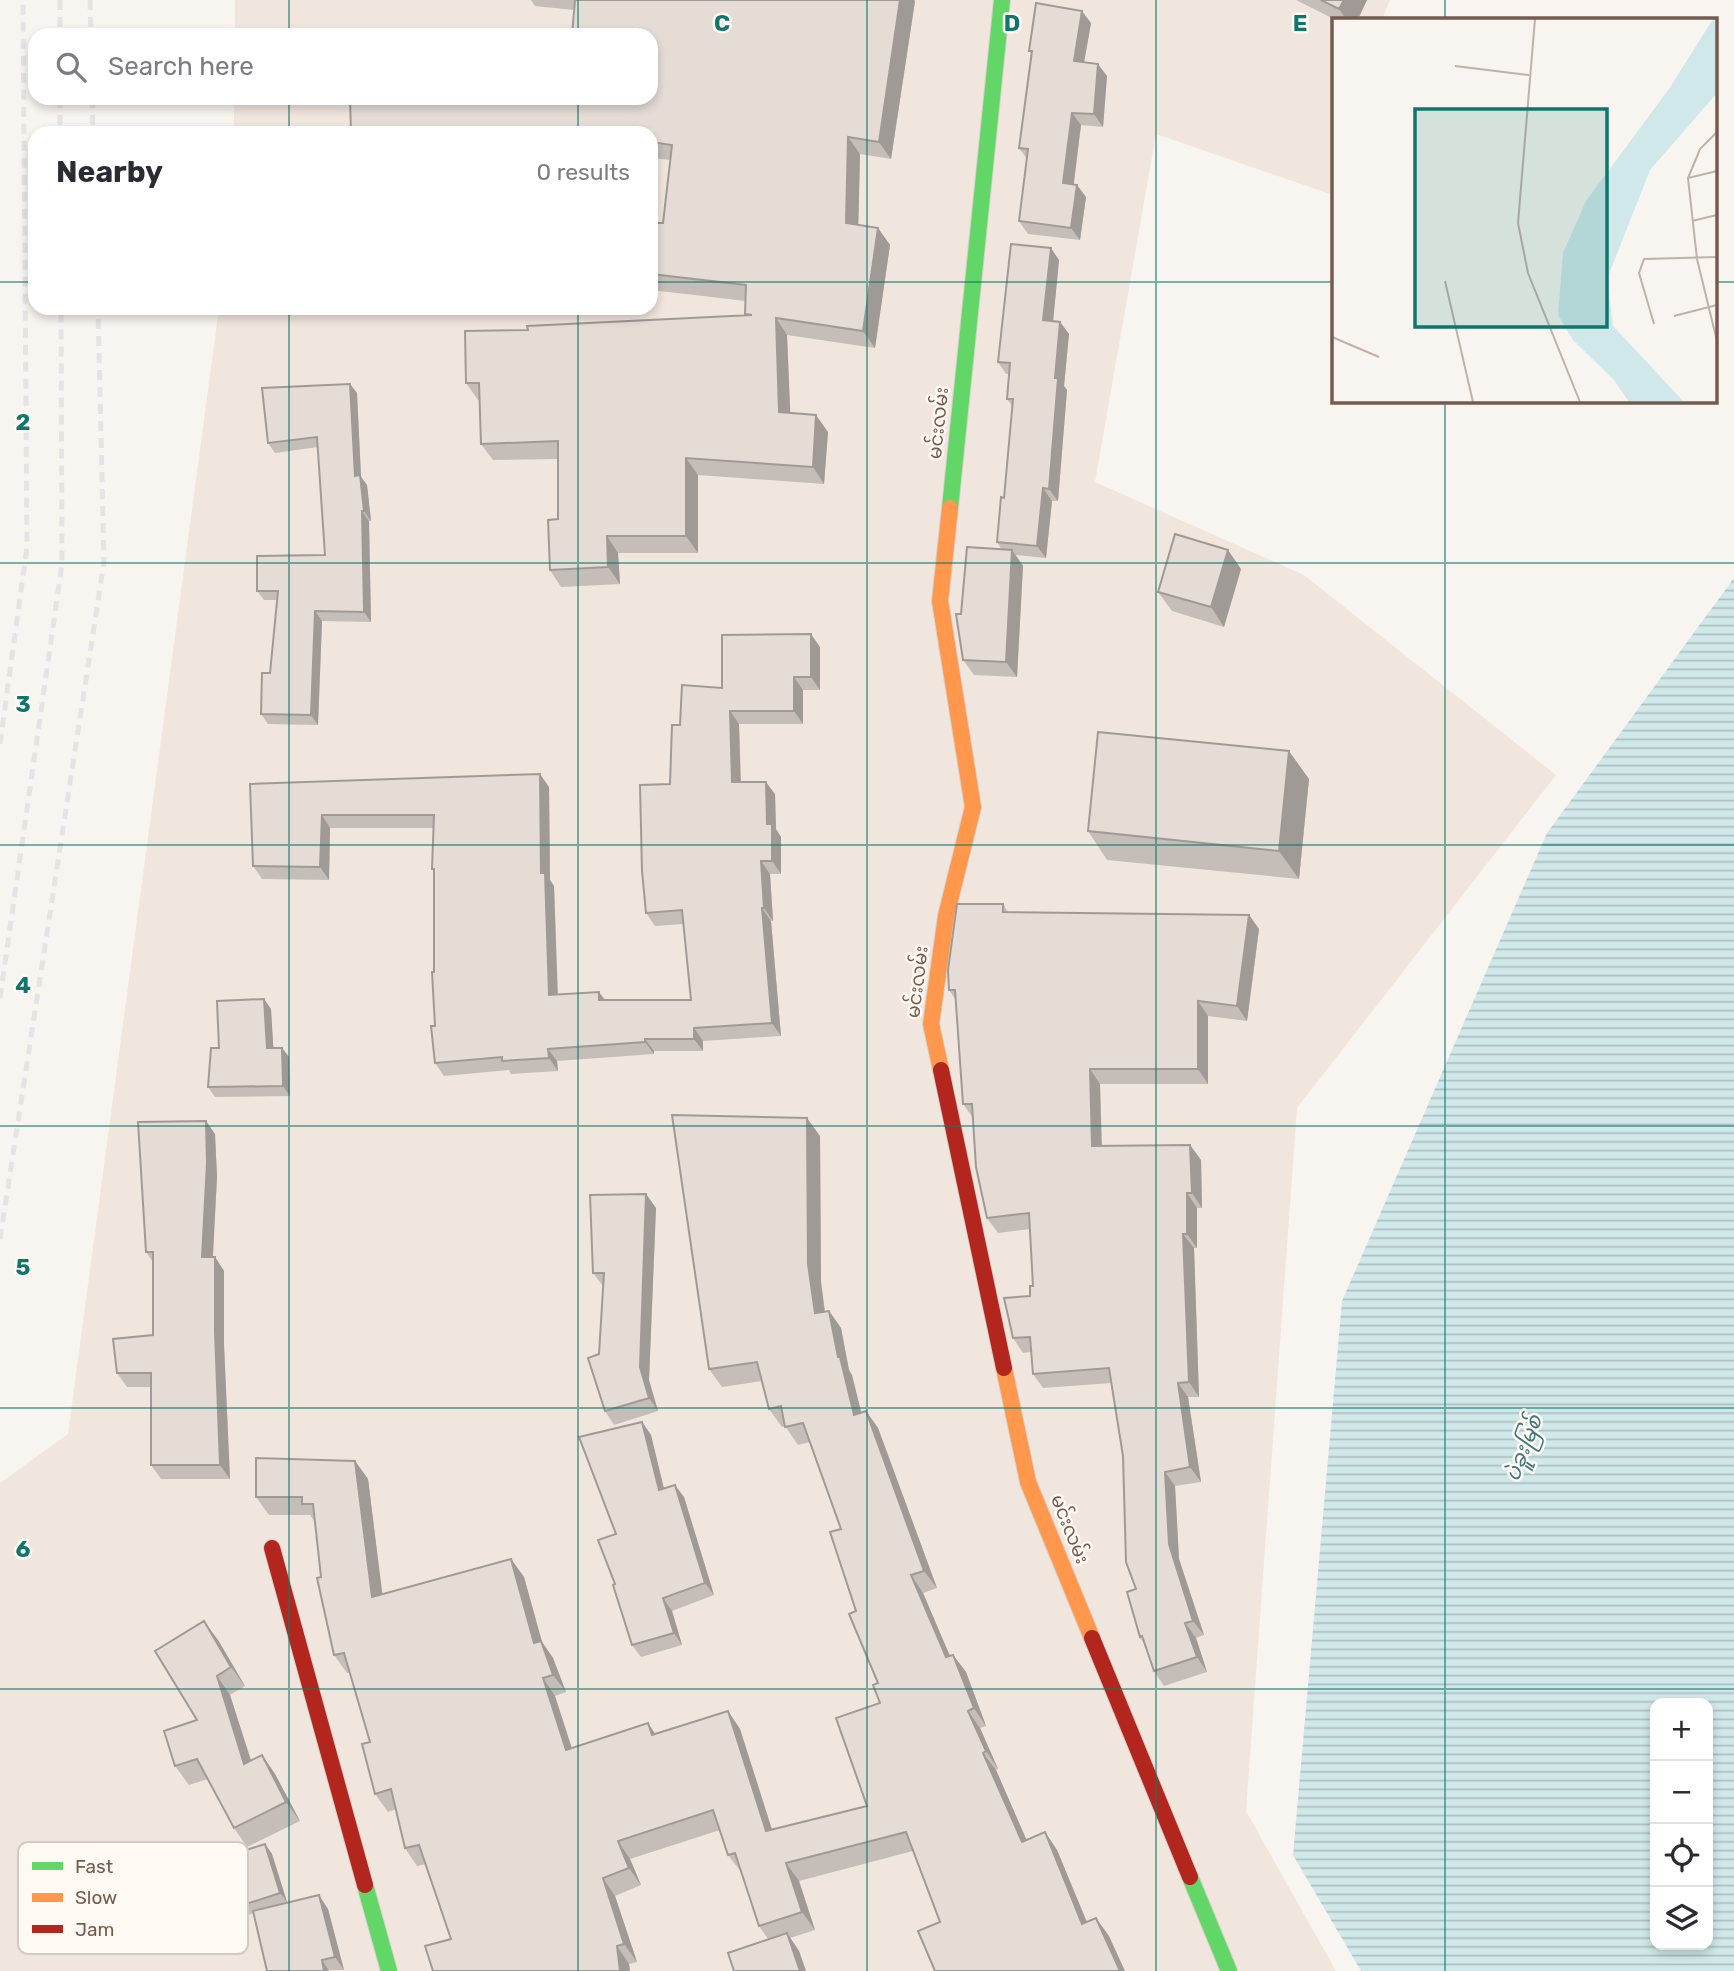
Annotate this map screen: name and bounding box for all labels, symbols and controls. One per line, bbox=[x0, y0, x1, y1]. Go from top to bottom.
text: C bbox=[714, 9, 730, 37]
text: D bbox=[1004, 9, 1020, 37]
text: E bbox=[1293, 9, 1307, 37]
inset map bbox=[1332, 18, 1716, 402]
search box bbox=[28, 28, 658, 105]
icon: search bbox=[52, 48, 90, 86]
text: Search here bbox=[108, 51, 254, 82]
text: Nearby bbox=[56, 154, 163, 190]
text: 0 results bbox=[536, 158, 630, 186]
street label: မင်းလမ်း bbox=[920, 385, 953, 460]
text: 2 bbox=[16, 408, 30, 436]
text: 3 bbox=[15, 690, 31, 718]
street label: မင်းလမ်း bbox=[898, 944, 933, 1019]
text: 4 bbox=[15, 971, 31, 999]
text: 5 bbox=[16, 1253, 31, 1281]
water label: ပဲခူးမြစ် bbox=[1497, 1409, 1552, 1486]
street label: မင်းလမ်း bbox=[1046, 1490, 1097, 1567]
text: 6 bbox=[16, 1535, 31, 1563]
map controls bbox=[1650, 1698, 1713, 1950]
button: + bbox=[1650, 1698, 1713, 1761]
button: − bbox=[1650, 1761, 1713, 1824]
button: locate bbox=[1650, 1824, 1713, 1887]
legend bbox=[18, 1842, 248, 1954]
text: Fast bbox=[75, 1855, 114, 1878]
text: Slow bbox=[75, 1886, 117, 1909]
button: layers bbox=[1650, 1887, 1713, 1950]
text: Jam bbox=[75, 1918, 114, 1941]

